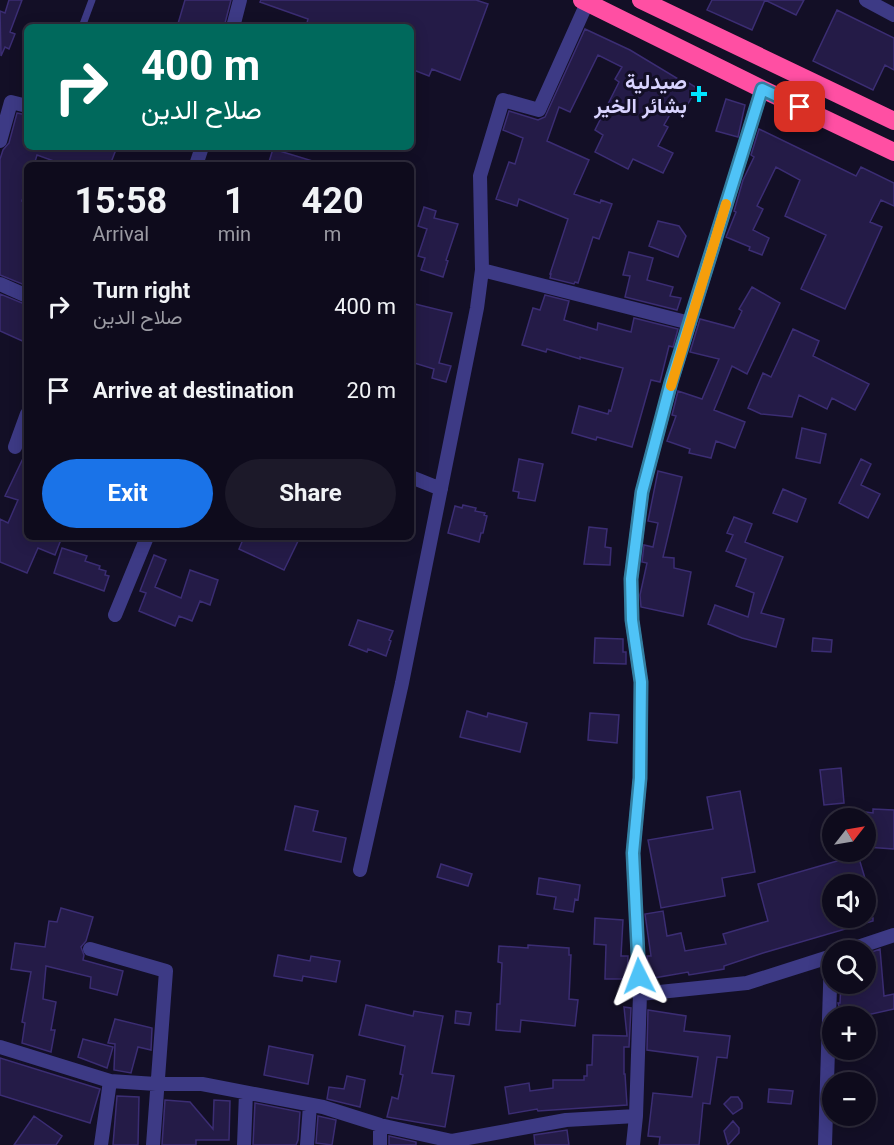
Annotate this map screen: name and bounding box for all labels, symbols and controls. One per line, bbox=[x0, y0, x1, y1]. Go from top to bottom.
text: 400 m bbox=[141, 41, 260, 90]
icon: right bbox=[42, 48, 120, 126]
place label: صيدلية بشائر الخير bbox=[593, 70, 687, 119]
pin bbox=[774, 81, 825, 132]
marker: صيدلية بشائر الخير bbox=[692, 87, 706, 101]
icon: arrive bbox=[783, 90, 816, 123]
text: صلاح الدين bbox=[141, 94, 262, 126]
text: 15:58 bbox=[74, 180, 167, 222]
text: 1 bbox=[224, 180, 245, 222]
text: 420 bbox=[302, 180, 364, 222]
text: Arrival bbox=[92, 222, 149, 246]
text: min bbox=[218, 222, 251, 246]
text: m bbox=[324, 222, 341, 246]
text: Turn right bbox=[93, 278, 190, 303]
icon: right bbox=[42, 290, 75, 323]
text: 400 m bbox=[334, 294, 396, 319]
text: صلاح الدين bbox=[93, 305, 183, 329]
icon: arrive bbox=[42, 374, 75, 407]
text: Arrive at destination bbox=[93, 378, 294, 403]
text: 20 m bbox=[347, 378, 396, 403]
button: Exit bbox=[42, 459, 213, 528]
button: Share bbox=[225, 459, 396, 528]
north arrow bbox=[822, 808, 876, 862]
map controls bbox=[822, 808, 876, 1126]
button: sound bbox=[822, 874, 876, 928]
button: search bbox=[822, 940, 876, 994]
position arrow bbox=[607, 944, 671, 1008]
button: + bbox=[822, 1006, 876, 1060]
button: − bbox=[822, 1072, 876, 1126]

